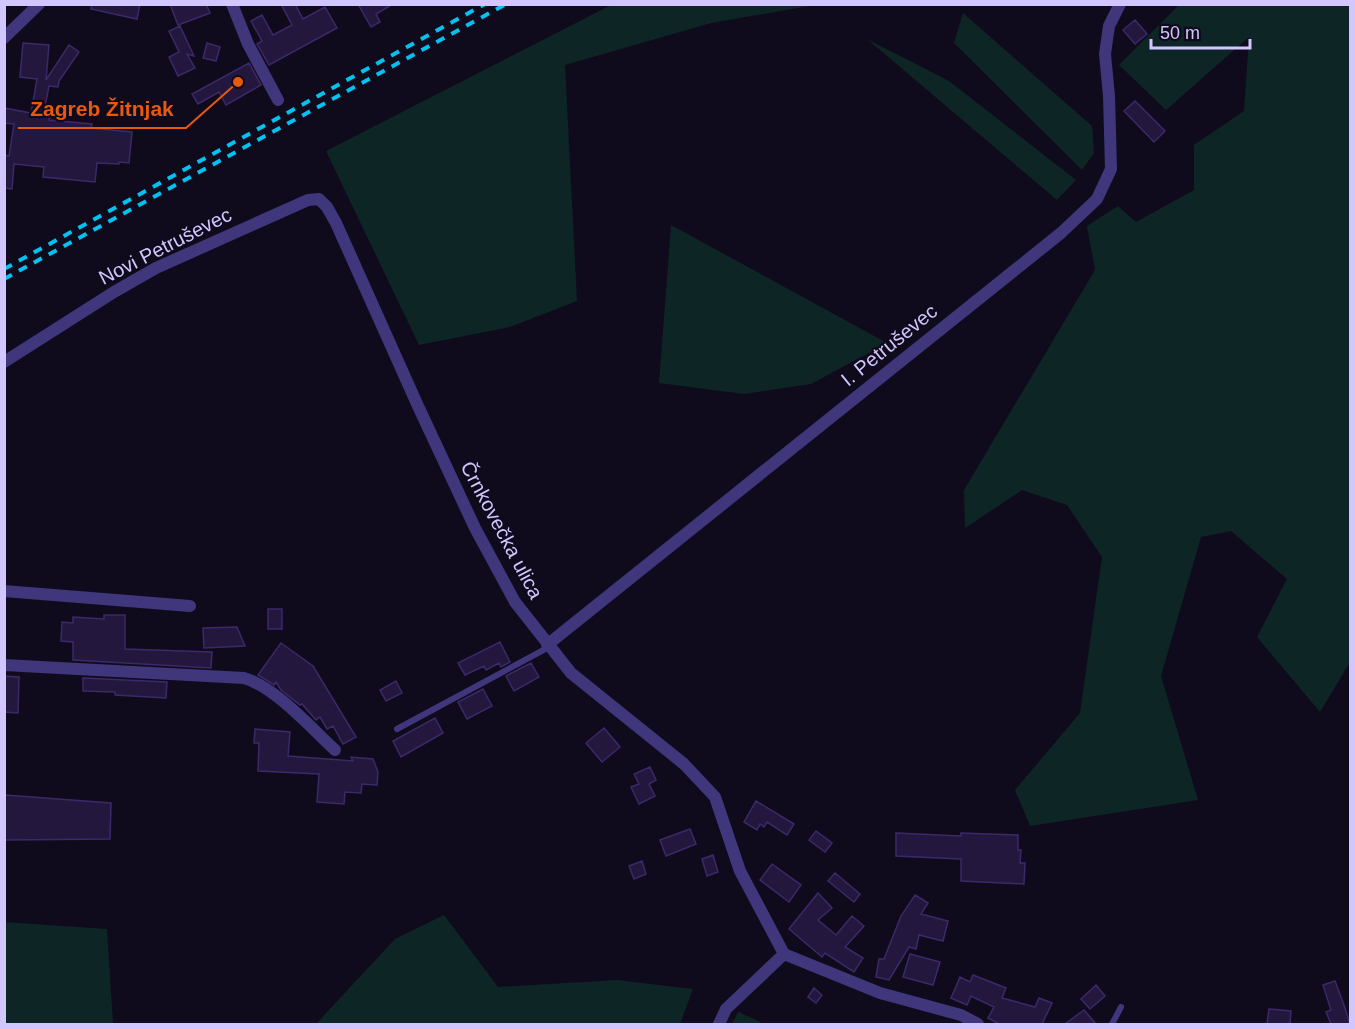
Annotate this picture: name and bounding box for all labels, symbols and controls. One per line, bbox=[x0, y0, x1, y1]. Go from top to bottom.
scale bar bbox=[1151, 12, 1250, 50]
text: 50 m bbox=[1160, 23, 1200, 43]
callout: Zagreb Žitnjak bbox=[18, 89, 186, 128]
text: Zagreb Žitnjak bbox=[30, 97, 174, 120]
street label: Novi Petruševec bbox=[95, 203, 235, 289]
street label: I. Petruševec bbox=[837, 300, 941, 390]
street label: Črnkovečka ulica bbox=[457, 458, 548, 603]

